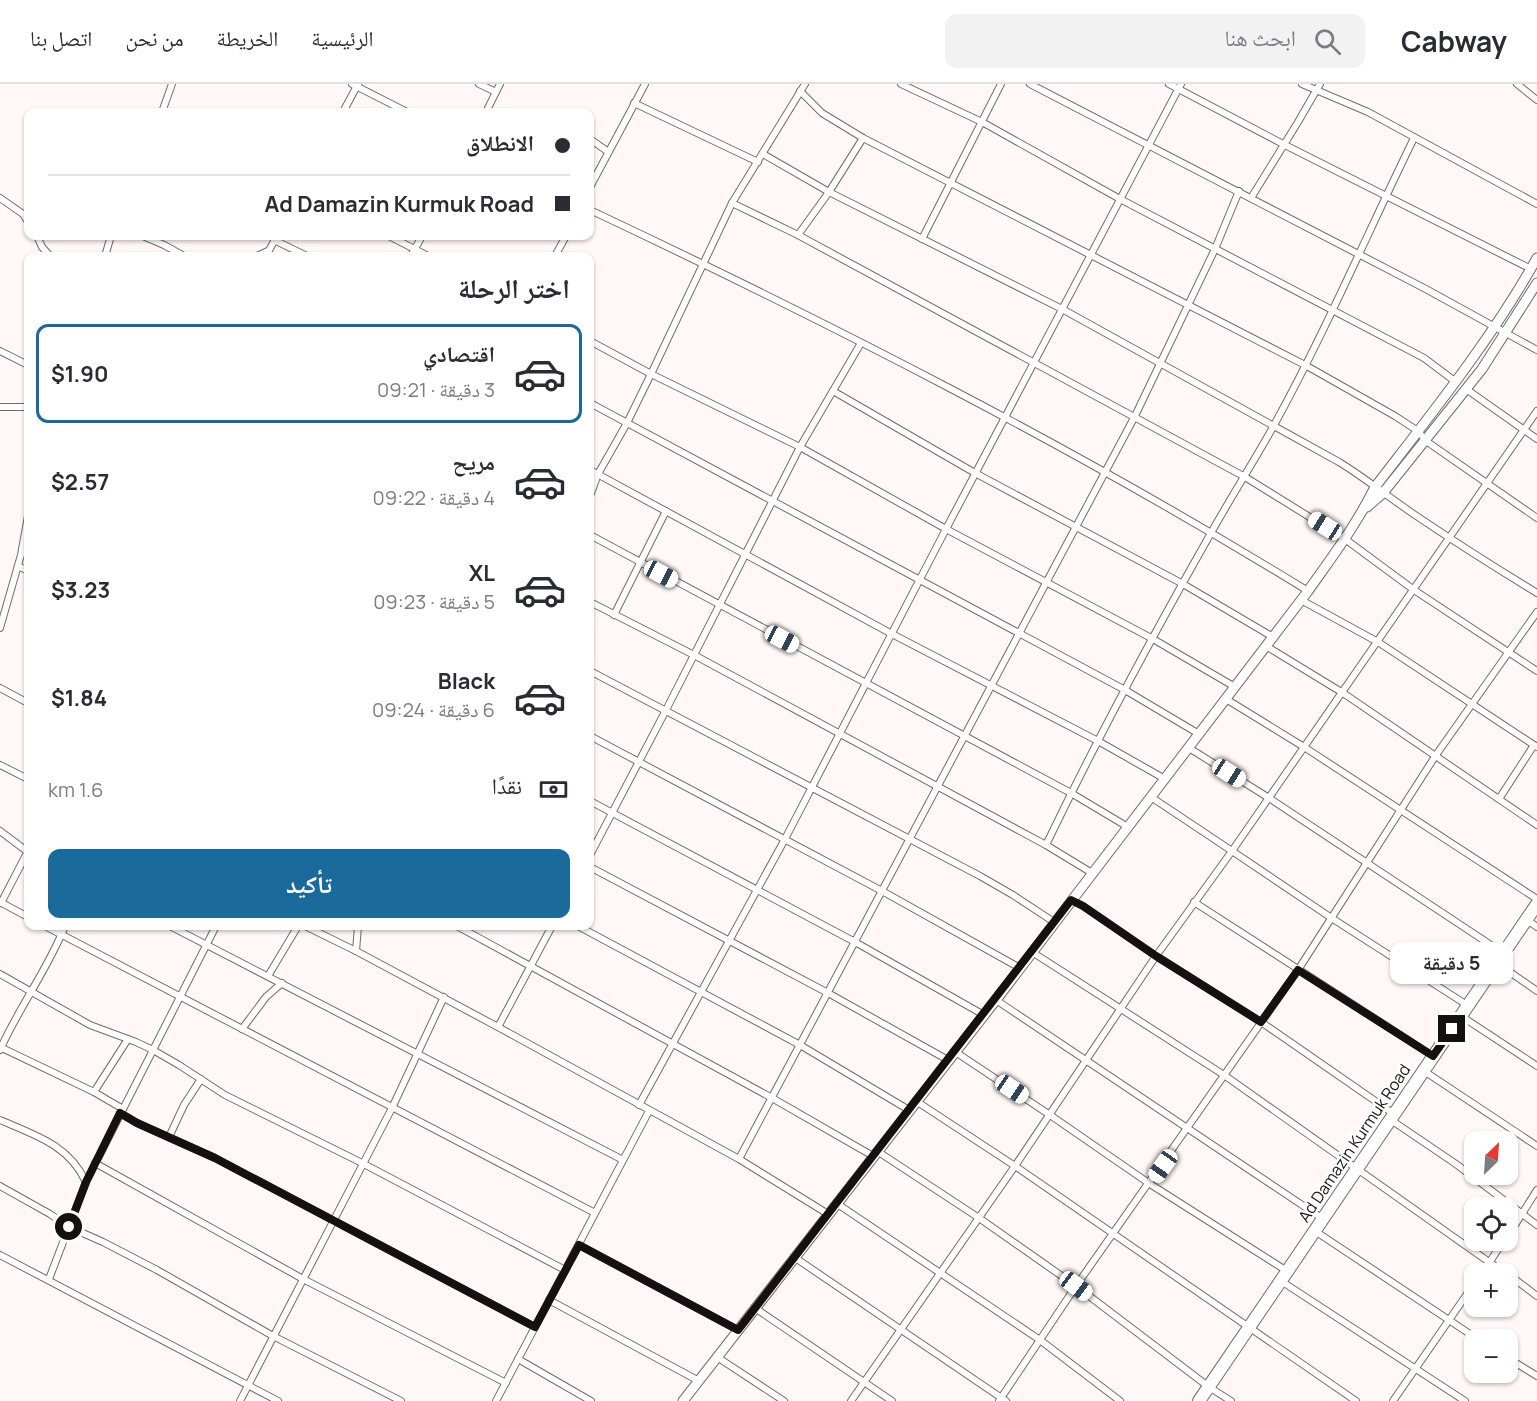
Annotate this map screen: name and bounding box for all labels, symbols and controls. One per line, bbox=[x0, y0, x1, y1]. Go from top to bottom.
search box bbox=[945, 14, 1365, 68]
text: Cabway bbox=[1401, 22, 1507, 60]
text: ابحث هنا bbox=[1224, 23, 1296, 53]
text: اتصل بنا bbox=[30, 24, 92, 52]
text: من نحن bbox=[125, 24, 183, 52]
text: الخريطة bbox=[216, 24, 278, 52]
text: الرئيسية bbox=[311, 24, 374, 52]
icon: search bbox=[1311, 25, 1344, 58]
text: الانطلاق bbox=[466, 128, 534, 158]
text: Ad Damazin Kurmuk Road bbox=[265, 189, 534, 219]
text: اختر الرحلة bbox=[458, 269, 570, 306]
text: اقتصادي bbox=[423, 339, 495, 369]
icon: car bbox=[513, 347, 567, 401]
text: $1.90 bbox=[51, 359, 108, 389]
text: 3 دقيقة · 09:21 bbox=[377, 376, 495, 403]
text: مريح bbox=[452, 447, 495, 477]
icon: car bbox=[513, 455, 567, 509]
text: $2.57 bbox=[51, 467, 109, 497]
text: 4 دقيقة · 09:22 bbox=[373, 484, 495, 511]
car bbox=[1305, 509, 1345, 543]
text: XL bbox=[469, 558, 495, 588]
car bbox=[641, 558, 681, 590]
icon: car bbox=[513, 563, 567, 617]
text: $3.23 bbox=[51, 575, 110, 605]
text: 5 دقيقة · 09:23 bbox=[373, 588, 495, 615]
car bbox=[762, 623, 802, 655]
text: Black bbox=[438, 666, 495, 696]
icon: car bbox=[513, 671, 567, 725]
text: $1.84 bbox=[51, 683, 107, 713]
text: 6 دقيقة · 09:24 bbox=[372, 696, 495, 723]
car bbox=[1209, 756, 1249, 790]
text: نقدًا bbox=[492, 771, 522, 801]
icon: cash bbox=[537, 773, 570, 806]
text: 1.6 km bbox=[48, 776, 103, 803]
button: تأكيد bbox=[48, 849, 570, 918]
callout: 5 دقيقة bbox=[1390, 942, 1514, 984]
text: 5 دقيقة bbox=[1423, 949, 1480, 976]
route end bbox=[1438, 1015, 1465, 1042]
street label: Ad Damazin Kurmuk Road bbox=[1293, 1060, 1415, 1226]
car bbox=[992, 1071, 1032, 1107]
north arrow bbox=[1464, 1131, 1518, 1185]
map controls bbox=[1464, 1131, 1518, 1383]
car bbox=[1145, 1146, 1181, 1186]
button: locate bbox=[1464, 1197, 1518, 1251]
route start bbox=[55, 1213, 82, 1240]
button: + bbox=[1464, 1263, 1518, 1317]
car bbox=[1056, 1268, 1096, 1304]
button: − bbox=[1464, 1329, 1518, 1383]

